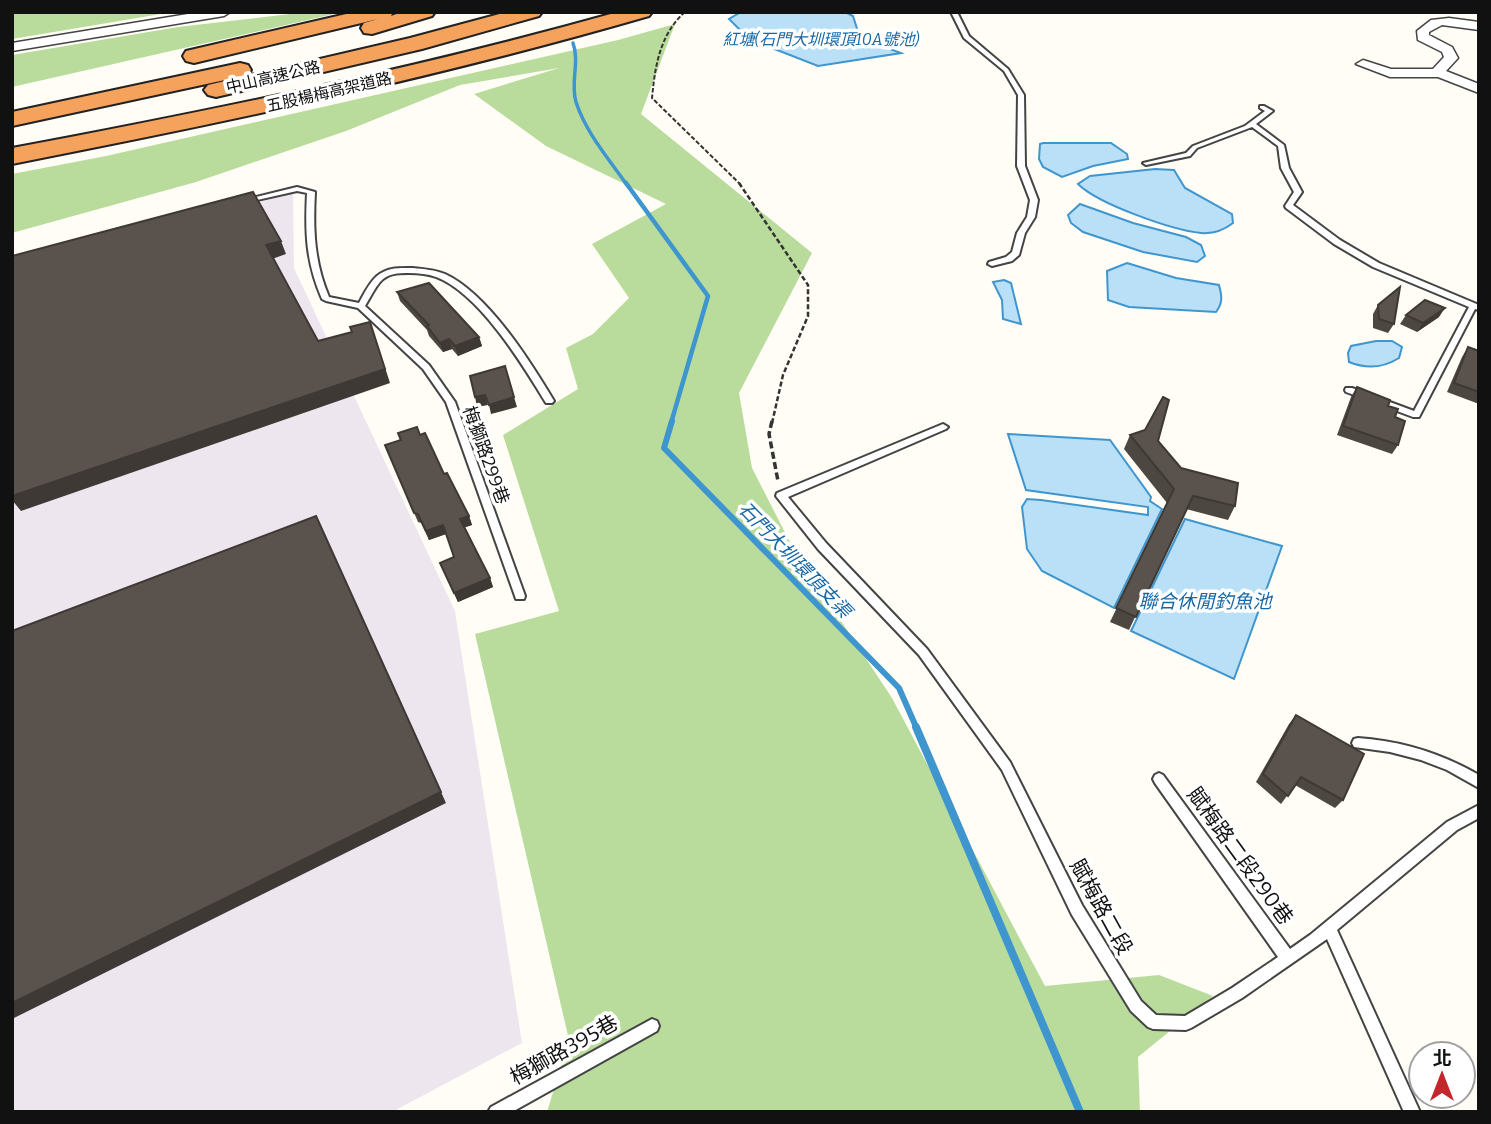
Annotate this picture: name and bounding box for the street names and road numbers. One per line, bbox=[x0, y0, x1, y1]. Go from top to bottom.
street label: 中山高速公路 bbox=[224, 57, 322, 97]
street label: 五股楊梅高架道路 bbox=[264, 68, 394, 116]
street label: 梅獅路299巷 bbox=[458, 403, 514, 507]
street label: 賦梅路二段290巷 bbox=[1182, 782, 1298, 930]
street label: 賦梅路二段 bbox=[1064, 855, 1138, 959]
street label: 梅獅路395巷 bbox=[505, 1010, 623, 1090]

